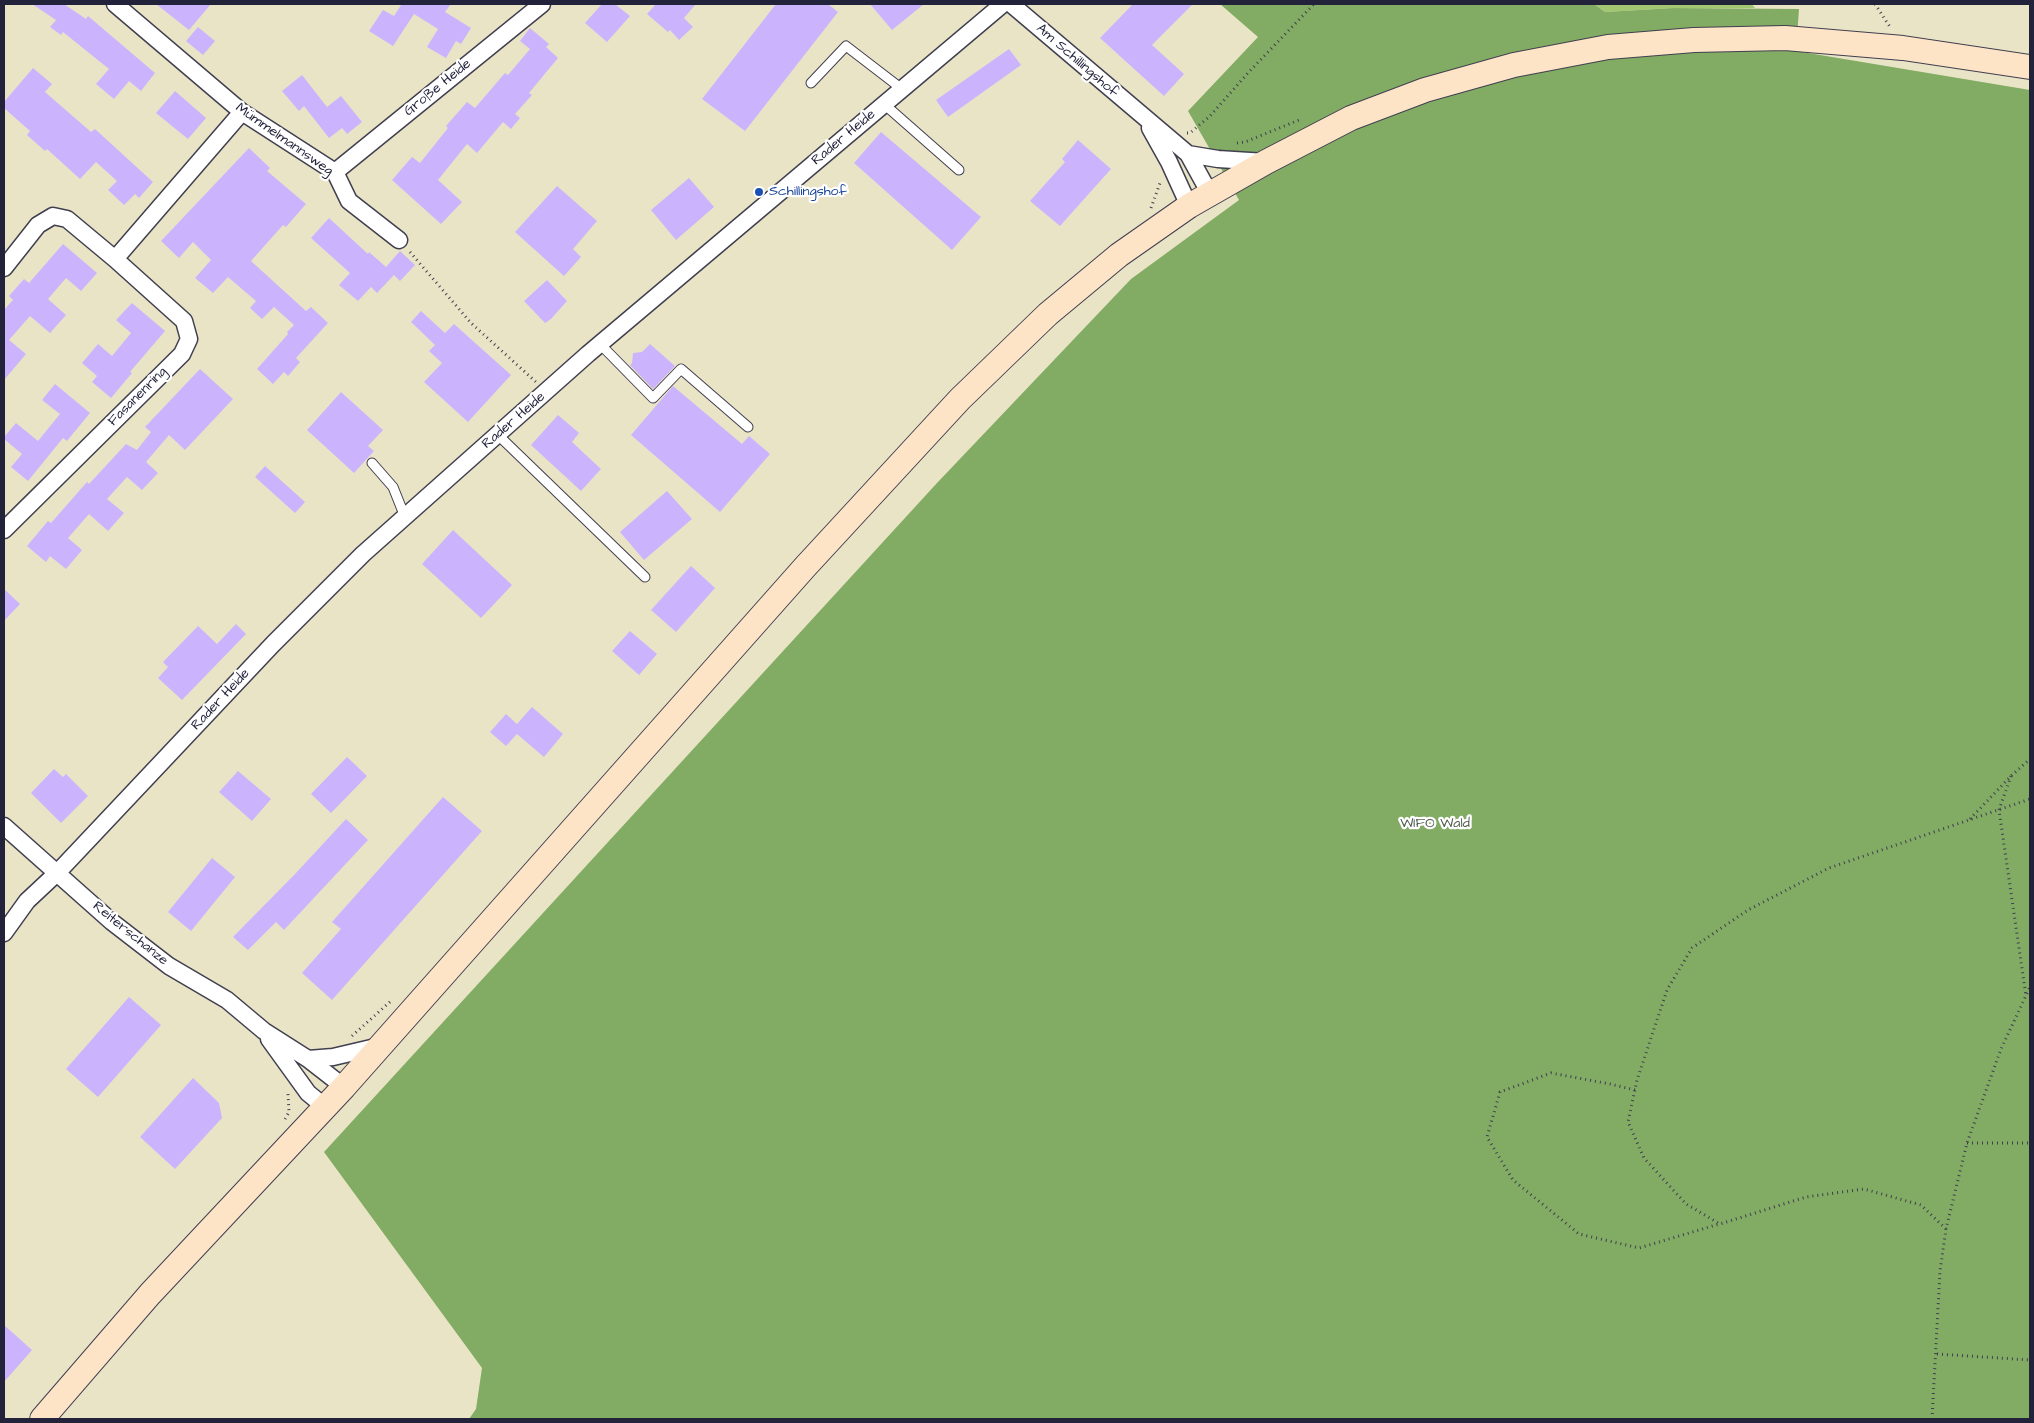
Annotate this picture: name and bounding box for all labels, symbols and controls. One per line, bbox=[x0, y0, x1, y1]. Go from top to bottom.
street label: Am Schillingshof bbox=[1033, 21, 1121, 101]
street label: Große Heide bbox=[401, 56, 475, 120]
street label: Mümmelmannsweg bbox=[232, 100, 336, 180]
street label: Rader Heide bbox=[809, 106, 879, 170]
place label: Schillingshof bbox=[769, 184, 847, 200]
marker: Schillingshof bbox=[753, 186, 765, 198]
street label: Fasanenring bbox=[105, 364, 171, 430]
street label: Rader Heide bbox=[479, 389, 549, 453]
street label: Rader Heide bbox=[188, 666, 254, 734]
park label: WIFO Wald bbox=[1400, 816, 1470, 832]
street label: Reiterschanze bbox=[89, 898, 171, 970]

